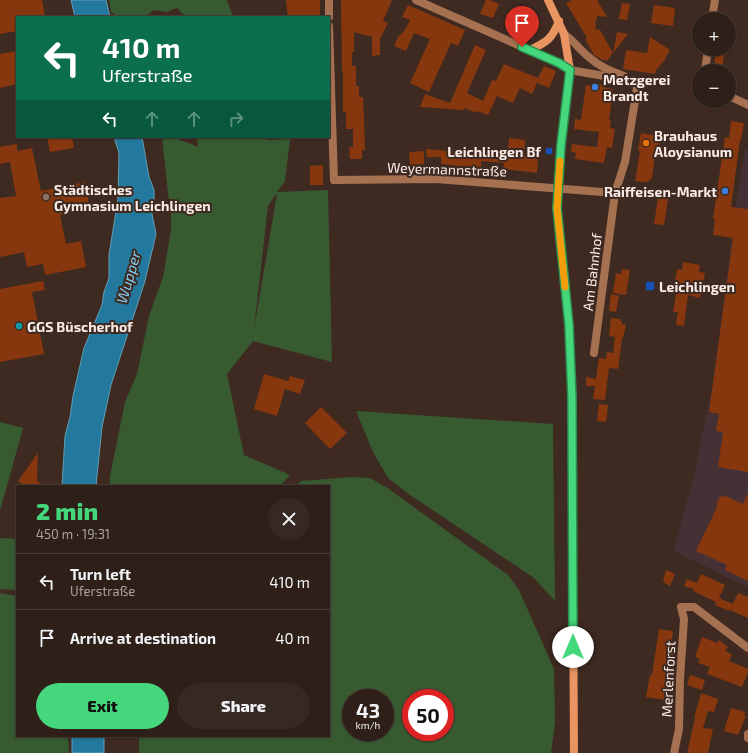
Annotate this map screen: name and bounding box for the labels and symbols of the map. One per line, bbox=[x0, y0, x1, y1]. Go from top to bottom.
pin bbox=[505, 6, 539, 47]
place label: Metzgerei Brandt bbox=[603, 71, 670, 104]
marker: Metzgerei Brandt bbox=[590, 82, 600, 92]
place label: Brauhaus Aloysianum bbox=[654, 127, 732, 160]
marker: Brauhaus Aloysianum bbox=[641, 138, 651, 148]
place label: Leichlingen Bf bbox=[447, 143, 541, 160]
marker: Leichlingen Bf bbox=[544, 146, 554, 156]
street label: Weyermannstraße bbox=[387, 158, 507, 180]
place label: Städtisches Gymnasium Leichlingen bbox=[54, 181, 211, 214]
place label: Raiffeisen-Markt bbox=[604, 183, 717, 200]
marker: Raiffeisen-Markt bbox=[720, 186, 730, 196]
marker: Städtisches Gymnasium Leichlingen bbox=[41, 192, 51, 202]
street label: Am Bahnhof bbox=[579, 232, 605, 312]
water label: Wupper bbox=[112, 248, 144, 305]
place label: Leichlingen bbox=[659, 278, 735, 295]
marker: Leichlingen bbox=[644, 280, 656, 292]
place label: GGS Büscherhof bbox=[27, 318, 133, 335]
marker: GGS Büscherhof bbox=[14, 321, 24, 331]
position arrow bbox=[552, 626, 594, 668]
street label: Merlenforst bbox=[658, 640, 678, 718]
speed limit sign: 50 bbox=[402, 689, 454, 741]

